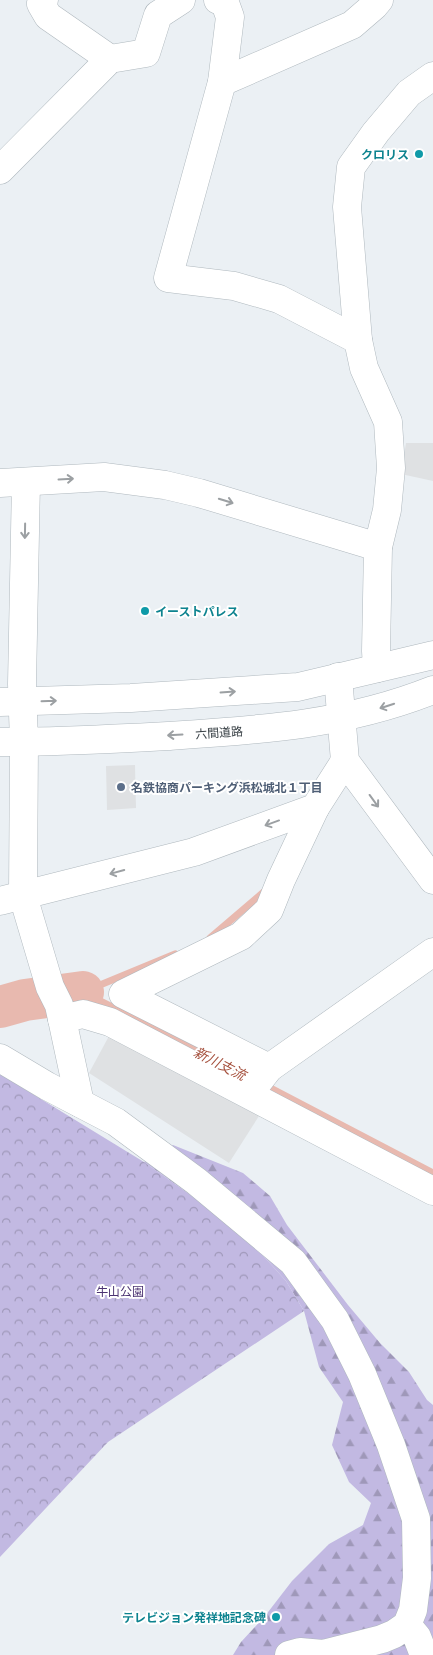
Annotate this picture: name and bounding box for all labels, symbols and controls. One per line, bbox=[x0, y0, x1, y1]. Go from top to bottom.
place label: クロリス bbox=[361, 147, 409, 161]
marker: クロリス bbox=[413, 148, 425, 160]
one-way arrow bbox=[58, 475, 74, 484]
one-way arrow bbox=[218, 497, 234, 507]
one-way arrow bbox=[20, 522, 30, 538]
place label: イーストパレス bbox=[155, 604, 238, 618]
marker: イーストパレス bbox=[139, 605, 151, 617]
one-way arrow bbox=[220, 687, 236, 696]
one-way arrow bbox=[40, 696, 56, 705]
one-way arrow bbox=[379, 702, 395, 712]
street label: 六間道路 bbox=[195, 723, 243, 741]
one-way arrow bbox=[167, 731, 183, 740]
place label: 名鉄協商パーキング浜松城北１丁目 bbox=[131, 780, 323, 794]
marker: 名鉄協商パーキング浜松城北１丁目 bbox=[115, 781, 127, 793]
one-way arrow bbox=[369, 793, 379, 807]
one-way arrow bbox=[265, 819, 280, 829]
one-way arrow bbox=[110, 868, 126, 877]
water label: 新川支流 bbox=[191, 1043, 251, 1084]
park label: 牛山公園 bbox=[96, 1284, 144, 1298]
place label: テレビジョン発祥地記念碑 bbox=[122, 1610, 266, 1624]
marker: テレビジョン発祥地記念碑 bbox=[270, 1611, 282, 1623]

